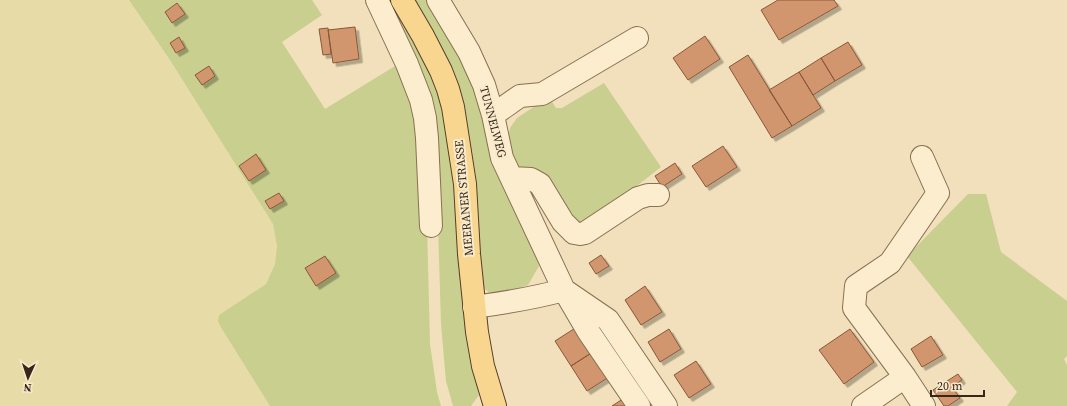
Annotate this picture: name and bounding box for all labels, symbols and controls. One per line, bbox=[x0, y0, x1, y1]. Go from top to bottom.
street label: TUNNELWEG bbox=[476, 84, 510, 160]
street label: MEERANER STRASSE bbox=[451, 139, 477, 257]
north arrow bbox=[8, 358, 48, 398]
scale bar bbox=[931, 372, 984, 398]
text: 20 m bbox=[937, 378, 963, 394]
text: N bbox=[23, 380, 32, 395]

